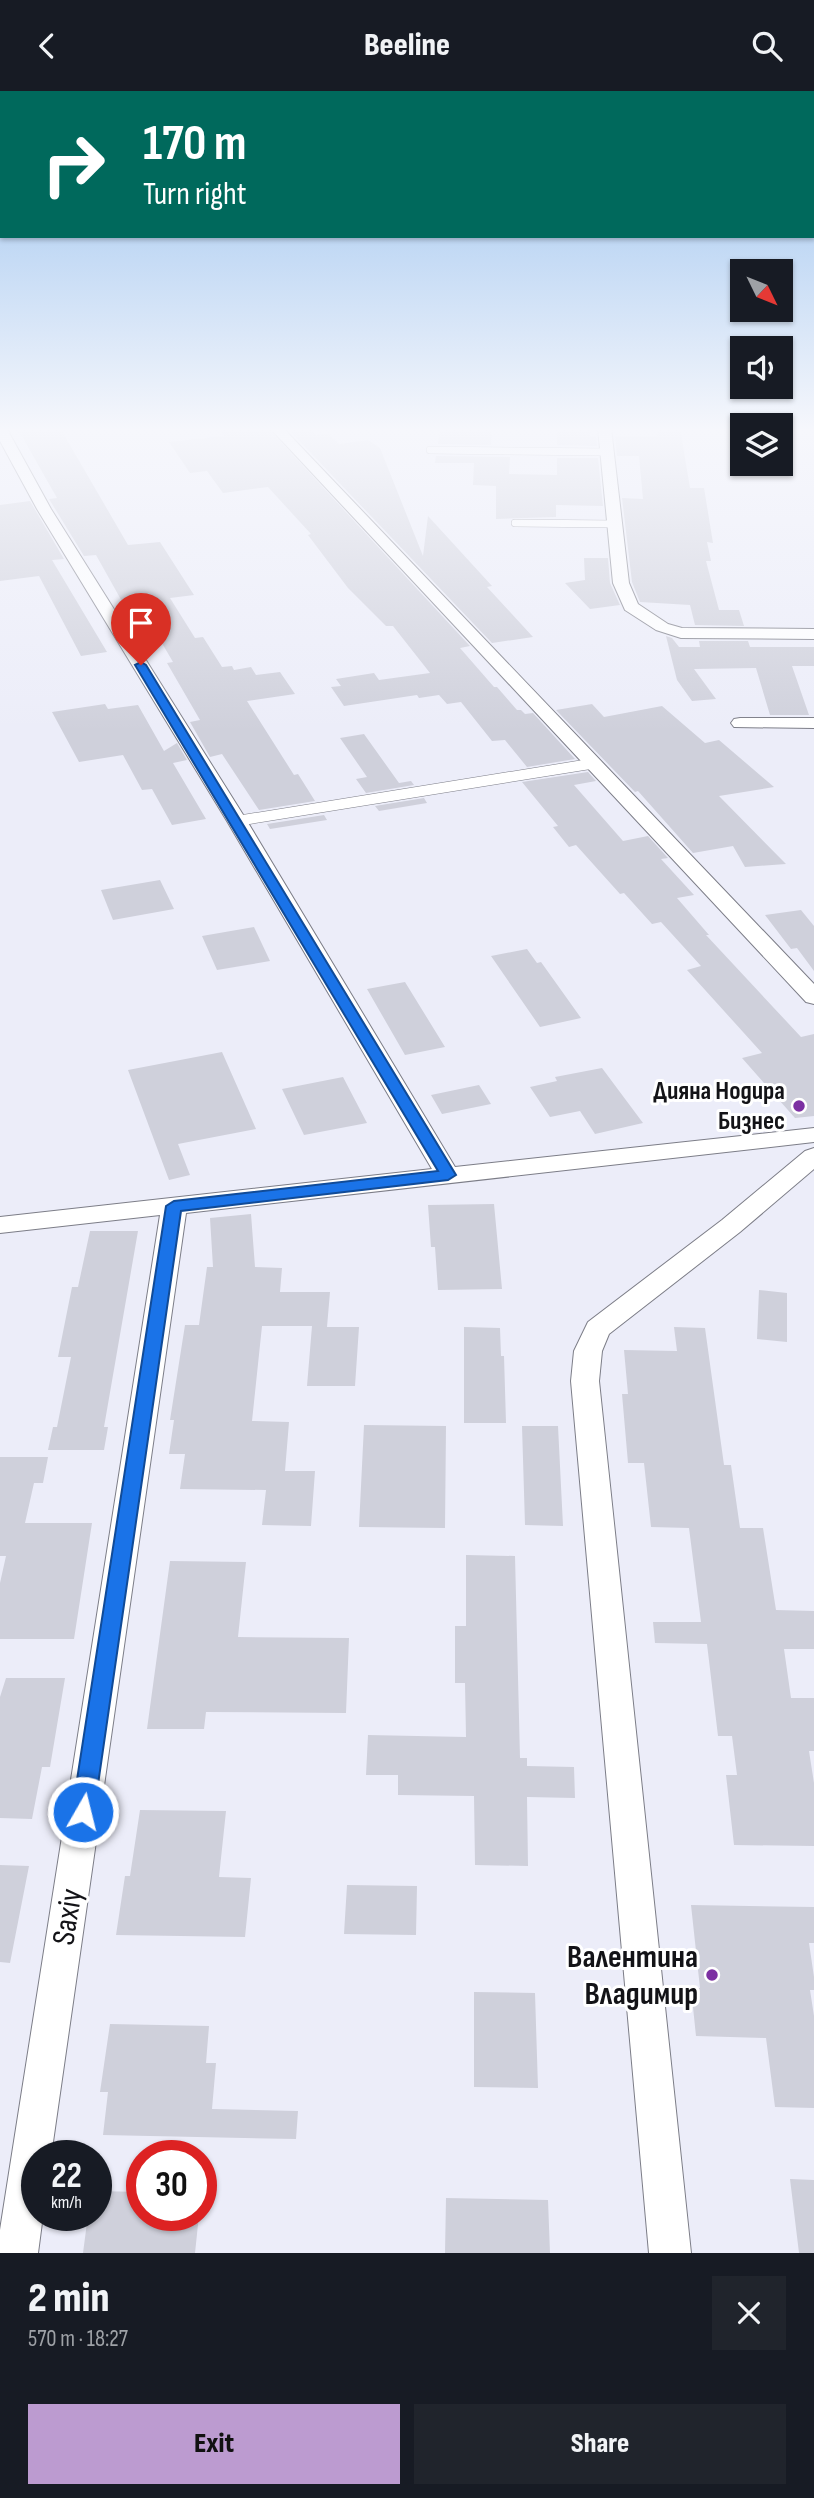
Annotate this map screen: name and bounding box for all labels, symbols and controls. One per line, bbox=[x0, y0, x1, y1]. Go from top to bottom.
text: Beeline bbox=[364, 26, 450, 65]
icon: back bbox=[28, 27, 66, 65]
icon: search bbox=[748, 27, 786, 65]
text: 170 m bbox=[143, 115, 247, 174]
icon: right bbox=[28, 119, 119, 210]
text: Turn right bbox=[143, 175, 247, 214]
north arrow bbox=[730, 259, 793, 322]
map controls bbox=[730, 259, 793, 476]
button: sound bbox=[730, 336, 793, 399]
button: layers bbox=[730, 413, 793, 476]
pin bbox=[111, 593, 171, 665]
icon: arrive bbox=[122, 604, 160, 642]
place label: Дияна Нодира Бизнес bbox=[653, 1076, 785, 1137]
marker: Дияна Нодира Бизнес bbox=[791, 1098, 807, 1114]
position arrow bbox=[46, 1775, 120, 1849]
street label: Saxiy bbox=[44, 1886, 92, 1948]
place label: Валентина Владимир bbox=[567, 1938, 698, 2014]
marker: Валентина Владимир bbox=[704, 1967, 720, 1983]
speed limit sign: 30 bbox=[126, 2140, 217, 2231]
text: 22 bbox=[51, 2155, 82, 2198]
text: km/h bbox=[51, 2192, 82, 2213]
text: 2 min bbox=[28, 2273, 109, 2324]
button: close bbox=[712, 2276, 786, 2350]
text: 570 m · 18:27 bbox=[28, 2325, 128, 2353]
button: Exit bbox=[28, 2404, 400, 2484]
button: Share bbox=[414, 2404, 786, 2484]

